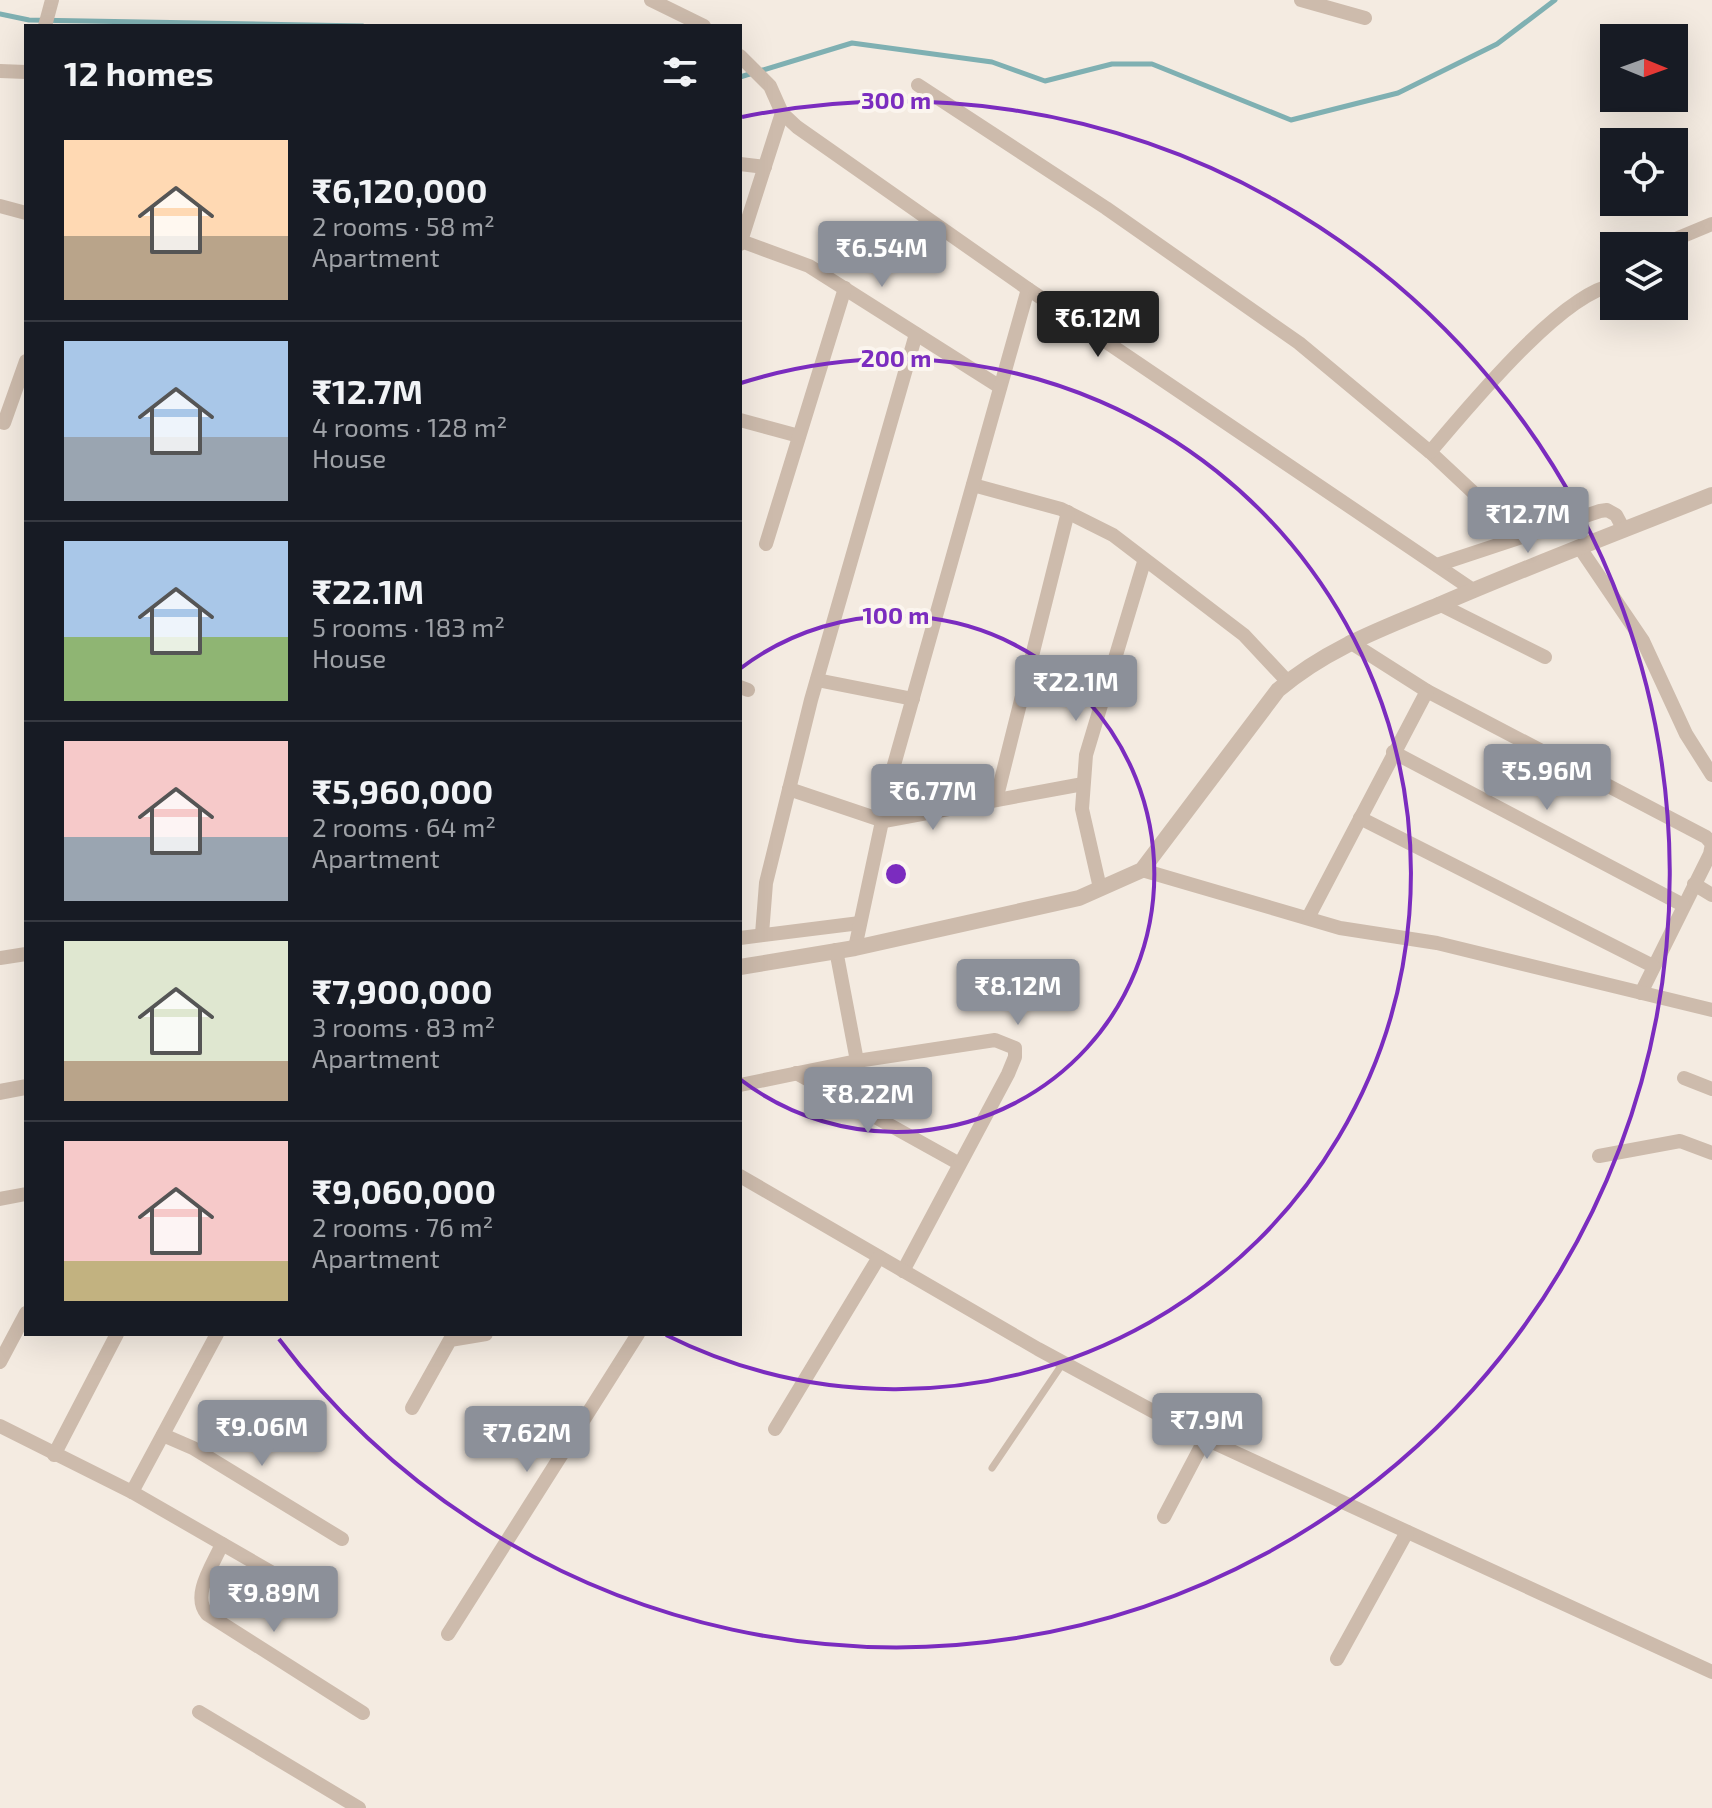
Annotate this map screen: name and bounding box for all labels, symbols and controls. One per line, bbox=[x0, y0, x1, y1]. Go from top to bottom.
north arrow bbox=[1600, 24, 1688, 112]
map controls bbox=[1600, 24, 1688, 320]
icon: filters bbox=[658, 50, 702, 94]
text: 12 homes bbox=[64, 52, 213, 93]
text: 300 m bbox=[861, 85, 931, 114]
button: locate bbox=[1600, 128, 1688, 216]
text: ₹6,120,000 bbox=[312, 169, 487, 210]
icon: home bbox=[128, 172, 224, 268]
text: 2 rooms · 58 m² bbox=[312, 210, 495, 241]
pin: ₹6.54M bbox=[817, 221, 947, 289]
text: ₹6.54M bbox=[836, 231, 928, 262]
button: layers bbox=[1600, 232, 1688, 320]
text: Apartment bbox=[312, 241, 440, 272]
pin: ₹6.12M bbox=[1033, 291, 1163, 359]
text: ₹6.12M bbox=[1055, 301, 1141, 332]
text: 200 m bbox=[861, 343, 931, 372]
text: ₹12.7M bbox=[312, 370, 423, 411]
icon: home bbox=[128, 373, 224, 469]
text: 4 rooms · 128 m² bbox=[312, 411, 507, 442]
text: House bbox=[312, 442, 386, 473]
pin: ₹12.7M bbox=[1463, 487, 1593, 555]
text: ₹12.7M bbox=[1486, 497, 1570, 528]
text: ₹22.1M bbox=[312, 570, 424, 611]
icon: home bbox=[128, 573, 224, 669]
text: 100 m bbox=[863, 600, 929, 629]
text: 5 rooms · 183 m² bbox=[312, 611, 505, 642]
text: House bbox=[312, 642, 386, 673]
pin: ₹22.1M bbox=[1011, 655, 1141, 723]
text: ₹22.1M bbox=[1033, 665, 1119, 696]
pin: ₹5.96M bbox=[1482, 744, 1612, 812]
text: ₹5.96M bbox=[1502, 754, 1592, 785]
pin: ₹6.77M bbox=[868, 764, 998, 832]
text: ₹5,960,000 bbox=[312, 770, 493, 811]
icon: home bbox=[128, 773, 224, 869]
text: ₹6.77M bbox=[889, 774, 977, 805]
text: 2 rooms · 64 m² bbox=[312, 811, 496, 842]
text: Apartment bbox=[312, 842, 440, 873]
centre of rings bbox=[882, 860, 910, 888]
pin: ₹8.12M bbox=[953, 959, 1083, 1027]
text: ₹8.12M bbox=[975, 969, 1061, 1000]
text: ₹7,900,000 bbox=[312, 970, 492, 1011]
icon: home bbox=[128, 973, 224, 1069]
text: 3 rooms · 83 m² bbox=[312, 1011, 495, 1042]
text: Apartment bbox=[312, 1042, 440, 1073]
pin: ₹8.22M bbox=[803, 1067, 933, 1135]
text: ₹8.22M bbox=[822, 1077, 914, 1108]
text: ₹9,060,000 bbox=[312, 1170, 496, 1211]
icon: home bbox=[128, 1173, 224, 1269]
text: 2 rooms · 76 m² bbox=[312, 1211, 493, 1242]
text: Apartment bbox=[312, 1242, 440, 1273]
pin: ₹7.9M bbox=[1151, 1393, 1263, 1461]
pin: ₹9.06M bbox=[197, 1400, 327, 1468]
text: ₹7.9M bbox=[1170, 1403, 1244, 1434]
pin: ₹7.62M bbox=[462, 1406, 592, 1474]
text: ₹9.06M bbox=[216, 1410, 308, 1441]
text: ₹7.62M bbox=[483, 1416, 571, 1447]
pin: ₹9.89M bbox=[209, 1566, 339, 1634]
text: ₹9.89M bbox=[228, 1576, 320, 1607]

